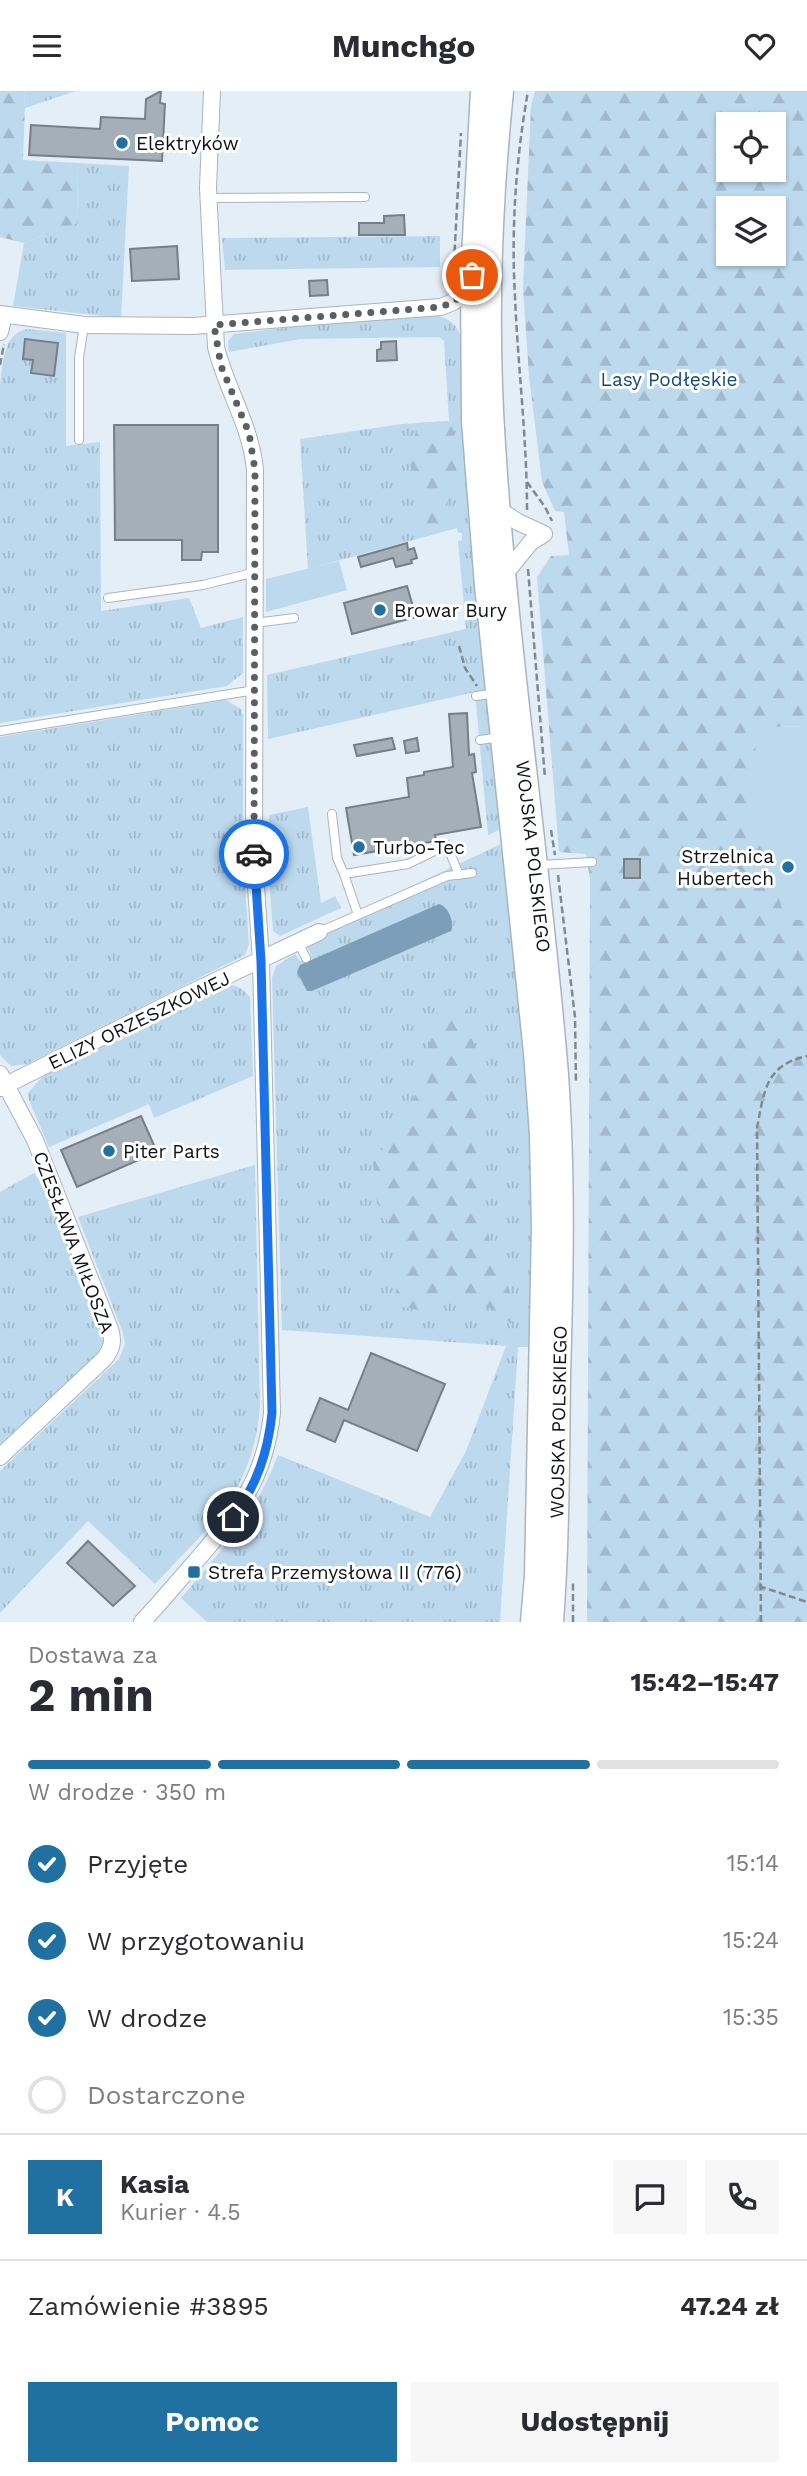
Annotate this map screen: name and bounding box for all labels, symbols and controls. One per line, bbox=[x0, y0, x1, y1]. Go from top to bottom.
icon: menu bbox=[28, 27, 66, 65]
text: Munchgo bbox=[332, 27, 475, 65]
icon: heart bbox=[741, 27, 779, 65]
map controls bbox=[716, 112, 786, 266]
button: locate bbox=[716, 112, 786, 182]
place label: Elektryków bbox=[136, 132, 239, 155]
marker: Elektryków bbox=[114, 135, 130, 151]
button: layers bbox=[716, 196, 786, 266]
pin bbox=[442, 245, 502, 305]
icon: bag bbox=[453, 256, 491, 294]
park label: Lasy Podłęskie bbox=[601, 368, 737, 391]
place label: Browar Bury bbox=[394, 599, 507, 622]
marker: Browar Bury bbox=[372, 602, 388, 618]
street label: WOJSKA POLSKIEGO bbox=[511, 759, 555, 954]
courier bbox=[219, 819, 289, 889]
icon: car bbox=[235, 835, 273, 873]
place label: Turbo-Tec bbox=[373, 836, 465, 859]
marker: Turbo-Tec bbox=[351, 839, 367, 855]
place label: Strzelnica Hubertech bbox=[677, 845, 774, 890]
marker: Strzelnica Hubertech bbox=[780, 859, 796, 875]
street label: ELIZY ORZESZKOWEJ bbox=[44, 966, 234, 1075]
place label: Piter Parts bbox=[123, 1140, 220, 1163]
marker: Piter Parts bbox=[101, 1143, 117, 1159]
street label: CZESŁAWA MIŁOSZA bbox=[28, 1148, 119, 1337]
street label: WOJSKA POLSKIEGO bbox=[545, 1325, 572, 1519]
pin bbox=[203, 1487, 263, 1547]
icon: home bbox=[214, 1498, 252, 1536]
place label: Strefa Przemysłowa II (776) bbox=[208, 1561, 462, 1584]
marker: Strefa Przemysłowa II (776) bbox=[186, 1564, 202, 1580]
text: Dostawa za bbox=[28, 1642, 158, 1669]
text: 15:42–15:47 bbox=[631, 1667, 779, 1697]
text: 2 min bbox=[28, 1668, 154, 1722]
text: W drodze · 350 m bbox=[28, 1779, 226, 1806]
icon: check bbox=[28, 1845, 66, 1883]
text: Przyjęte bbox=[87, 1849, 188, 1879]
text: 15:14 bbox=[727, 1850, 779, 1877]
icon: check bbox=[28, 1922, 66, 1960]
text: W przygotowaniu bbox=[87, 1926, 305, 1956]
text: 15:24 bbox=[723, 1927, 779, 1954]
icon: check bbox=[28, 1999, 66, 2037]
text: W drodze bbox=[87, 2003, 207, 2033]
text: 15:35 bbox=[723, 2004, 779, 2031]
text: Dostarczone bbox=[87, 2080, 246, 2110]
button: chat bbox=[613, 2160, 687, 2234]
button: phone bbox=[705, 2160, 779, 2234]
text: Kasia bbox=[120, 2169, 189, 2199]
text: K bbox=[56, 2182, 74, 2212]
text: Kurier · 4.5 bbox=[120, 2199, 241, 2226]
text: Zamówienie #3895 bbox=[28, 2291, 269, 2321]
text: 47.24 zł bbox=[680, 2291, 779, 2321]
button: Pomoc bbox=[28, 2382, 397, 2462]
button: Udostępnij bbox=[411, 2382, 779, 2462]

